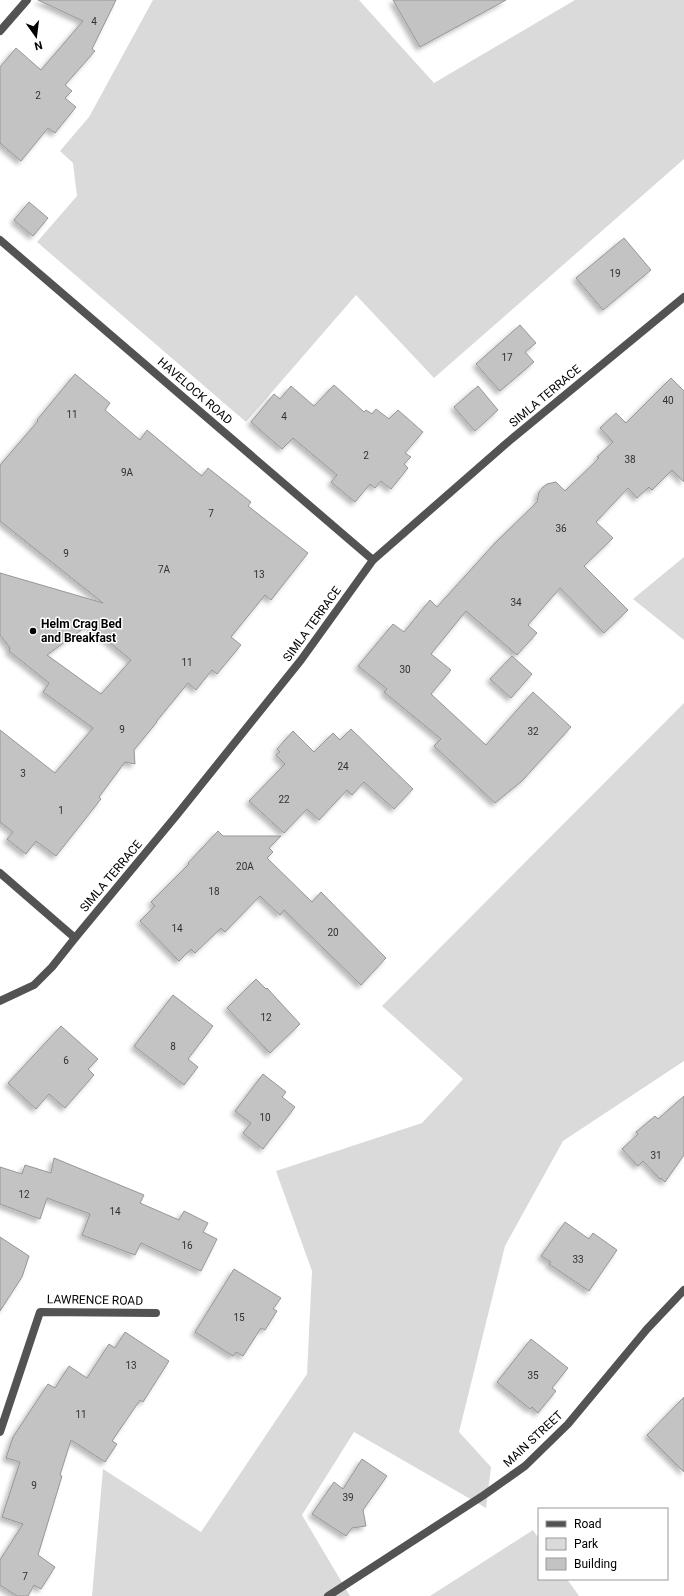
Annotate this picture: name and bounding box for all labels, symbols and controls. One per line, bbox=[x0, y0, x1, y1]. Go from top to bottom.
north arrow bbox=[16, 16, 56, 56]
house number: 4 bbox=[91, 16, 97, 27]
text: N bbox=[33, 38, 44, 53]
house number: 2 bbox=[35, 90, 41, 101]
house number: 19 bbox=[609, 268, 621, 279]
house number: 17 bbox=[501, 352, 513, 363]
street label: HAVELOCK ROAD bbox=[155, 355, 235, 427]
street label: SIMLA TERRACE bbox=[506, 362, 584, 430]
house number: 40 bbox=[662, 395, 674, 406]
house number: 11 bbox=[66, 409, 78, 420]
house number: 4 bbox=[281, 411, 287, 422]
house number: 2 bbox=[363, 450, 369, 461]
house number: 38 bbox=[624, 454, 636, 465]
house number: 9A bbox=[121, 467, 134, 478]
house number: 7 bbox=[208, 508, 214, 519]
house number: 36 bbox=[555, 523, 567, 534]
house number: 9 bbox=[63, 548, 69, 559]
house number: 7A bbox=[158, 564, 171, 575]
house number: 13 bbox=[253, 569, 265, 580]
street label: SIMLA TERRACE bbox=[280, 584, 344, 664]
house number: 34 bbox=[510, 597, 522, 608]
place label: Helm Crag Bed and Breakfast bbox=[41, 617, 122, 645]
marker: Helm Crag Bed and Breakfast bbox=[28, 626, 38, 636]
house number: 11 bbox=[181, 657, 193, 668]
house number: 30 bbox=[399, 664, 411, 675]
house number: 9 bbox=[119, 724, 125, 735]
house number: 32 bbox=[527, 726, 539, 737]
house number: 24 bbox=[337, 761, 349, 772]
house number: 3 bbox=[20, 768, 26, 779]
house number: 22 bbox=[278, 794, 290, 805]
house number: 1 bbox=[58, 805, 64, 816]
street label: SIMLA TERRACE bbox=[77, 837, 145, 915]
house number: 20A bbox=[236, 861, 254, 872]
house number: 18 bbox=[208, 886, 220, 897]
house number: 14 bbox=[171, 923, 183, 934]
house number: 20 bbox=[327, 927, 339, 938]
house number: 12 bbox=[260, 1012, 272, 1023]
house number: 8 bbox=[170, 1041, 176, 1052]
house number: 6 bbox=[63, 1055, 69, 1066]
house number: 10 bbox=[259, 1112, 271, 1123]
house number: 31 bbox=[650, 1150, 662, 1161]
house number: 12 bbox=[18, 1189, 30, 1200]
house number: 14 bbox=[109, 1206, 121, 1217]
house number: 16 bbox=[181, 1240, 193, 1251]
house number: 33 bbox=[572, 1254, 584, 1265]
street label: LAWRENCE ROAD bbox=[47, 1292, 143, 1308]
house number: 15 bbox=[233, 1312, 245, 1323]
house number: 13 bbox=[125, 1360, 137, 1371]
house number: 35 bbox=[527, 1370, 539, 1381]
street label: MAIN STREET bbox=[501, 1408, 565, 1470]
house number: 11 bbox=[75, 1409, 87, 1420]
house number: 9 bbox=[31, 1480, 37, 1491]
house number: 39 bbox=[342, 1492, 354, 1503]
legend bbox=[538, 1508, 668, 1580]
text: Road bbox=[574, 1517, 602, 1531]
text: Park bbox=[574, 1537, 599, 1551]
text: Building bbox=[574, 1557, 617, 1571]
house number: 7 bbox=[22, 1571, 28, 1582]

